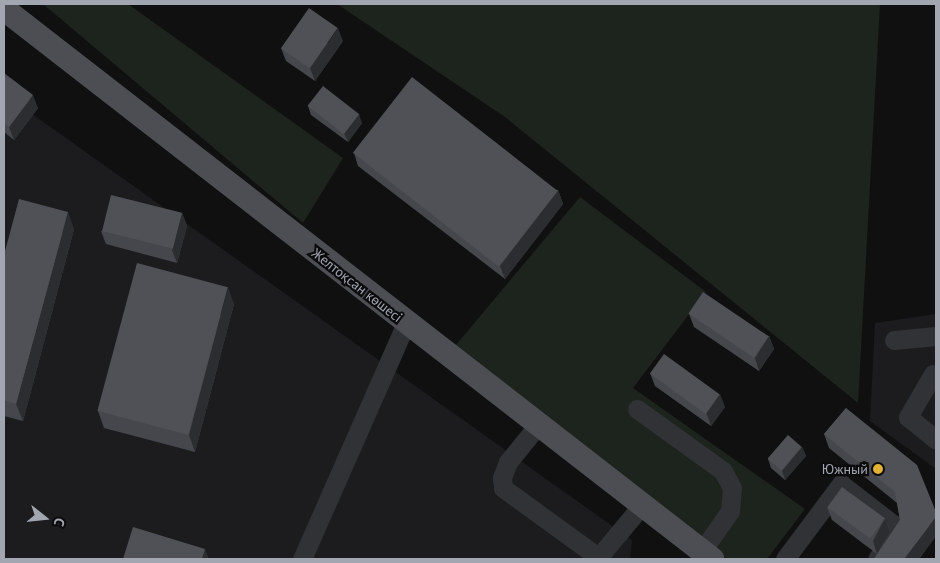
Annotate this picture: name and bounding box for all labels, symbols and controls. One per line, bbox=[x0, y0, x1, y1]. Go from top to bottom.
street label: Желтоқсан көшесі bbox=[308, 244, 406, 326]
place label: Южный bbox=[822, 461, 868, 477]
marker: Южный bbox=[872, 463, 884, 475]
north arrow bbox=[20, 493, 70, 543]
text: С bbox=[50, 516, 69, 528]

